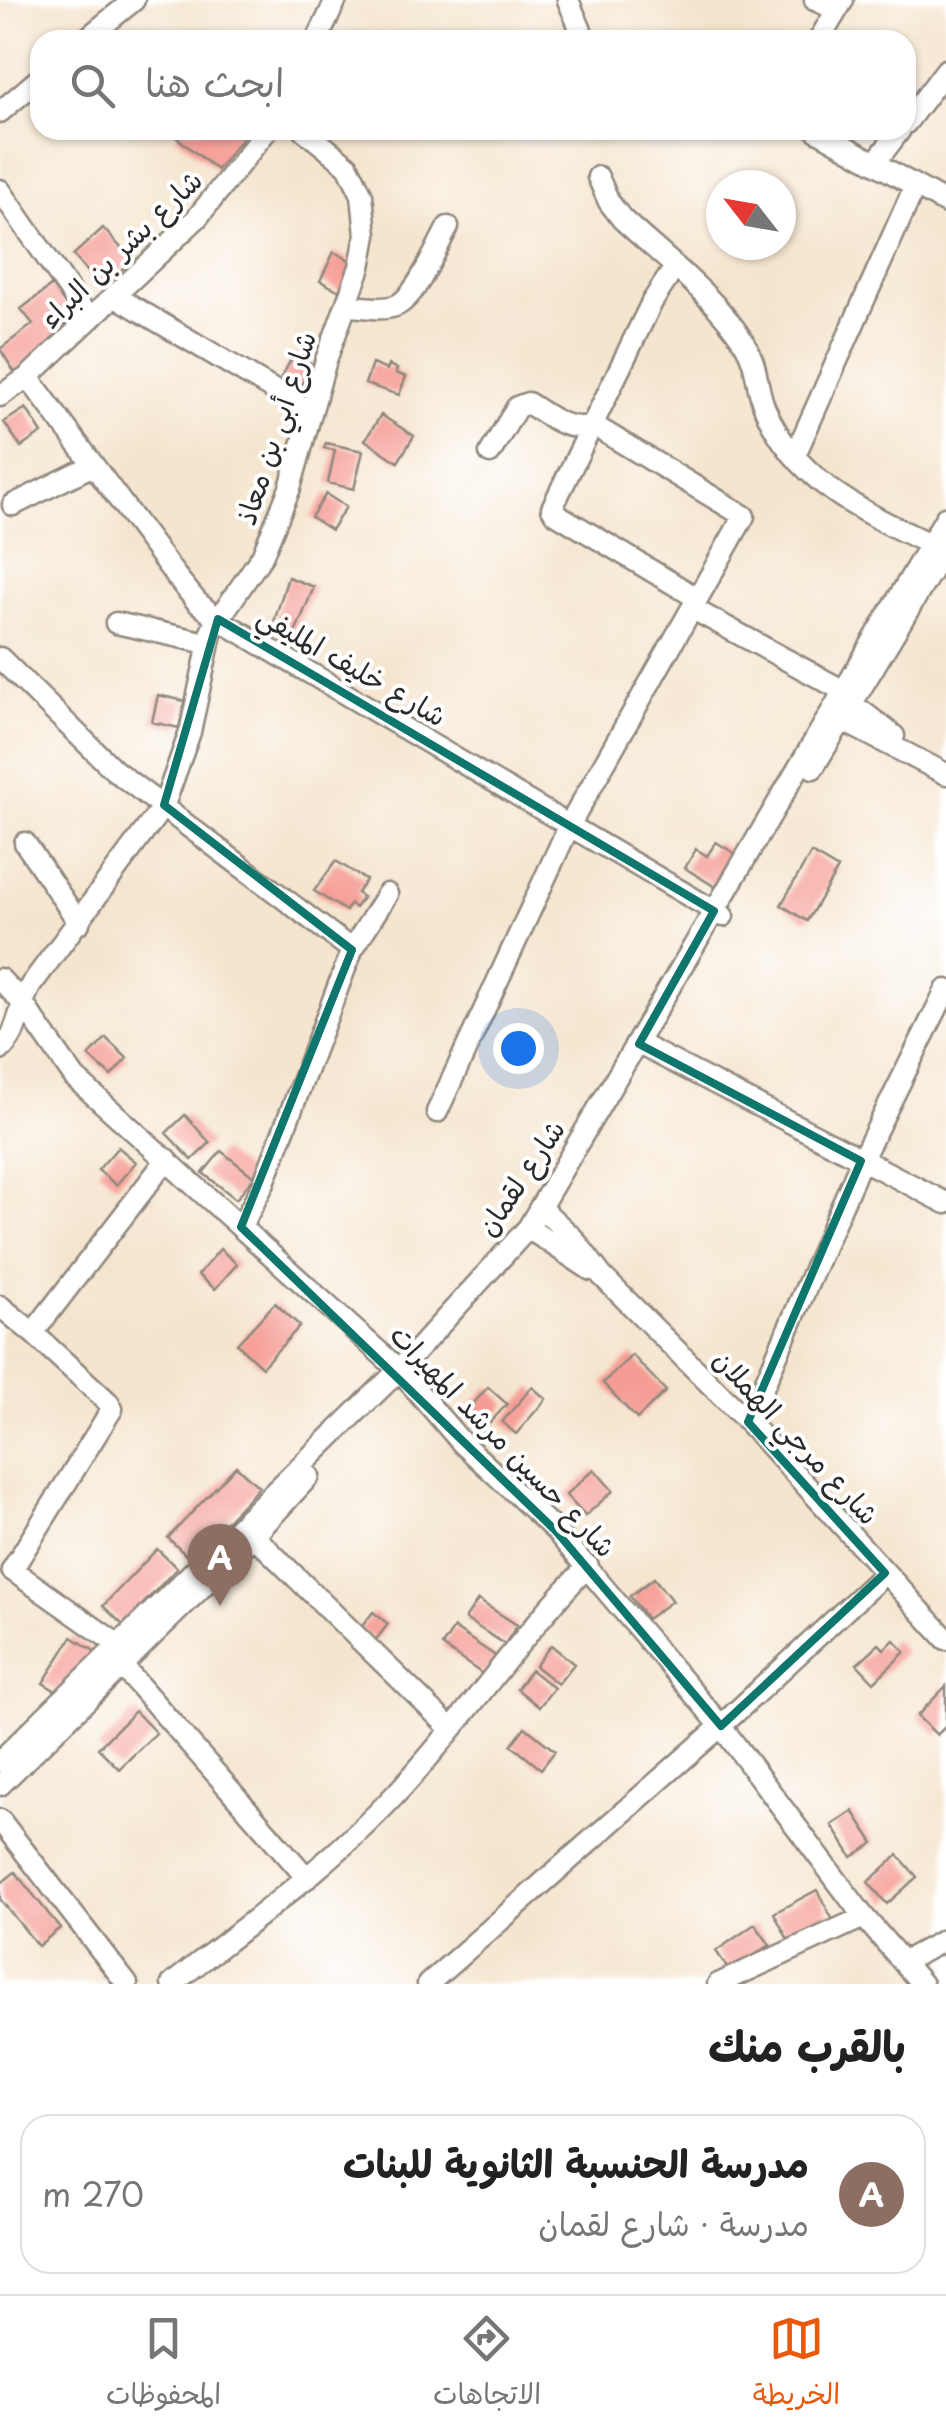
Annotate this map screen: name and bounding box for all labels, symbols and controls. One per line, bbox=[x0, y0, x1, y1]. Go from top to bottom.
search box bbox=[30, 30, 916, 140]
text: ابحث هنا bbox=[145, 53, 284, 110]
icon: search bbox=[65, 58, 120, 113]
street label: شارع بشر بن البراء bbox=[29, 159, 211, 337]
north arrow bbox=[706, 170, 796, 260]
street label: شارع أبي بن معاذ bbox=[223, 325, 331, 532]
street label: شارع خليف المليفي bbox=[248, 593, 455, 741]
your location bbox=[493, 1023, 544, 1074]
street label: شارع لقمان bbox=[465, 1110, 575, 1244]
street label: شارع حسين مرشد المهيرات bbox=[381, 1314, 627, 1566]
street label: شارع مرجي الهملان bbox=[700, 1338, 890, 1537]
pin: A bbox=[188, 1524, 252, 1606]
text: بالقرب منك bbox=[708, 2013, 906, 2076]
text: مدرسة الحنسبة الثانوية للبنات bbox=[343, 2134, 809, 2191]
text: 270 m bbox=[42, 2170, 144, 2218]
text: A bbox=[859, 2170, 884, 2218]
text: مدرسة · شارع لقمان bbox=[538, 2199, 809, 2247]
tab: المحفوظات bbox=[106, 2311, 221, 2419]
tab: الاتجاهات bbox=[433, 2311, 541, 2419]
tab: الخريطة bbox=[753, 2311, 840, 2419]

